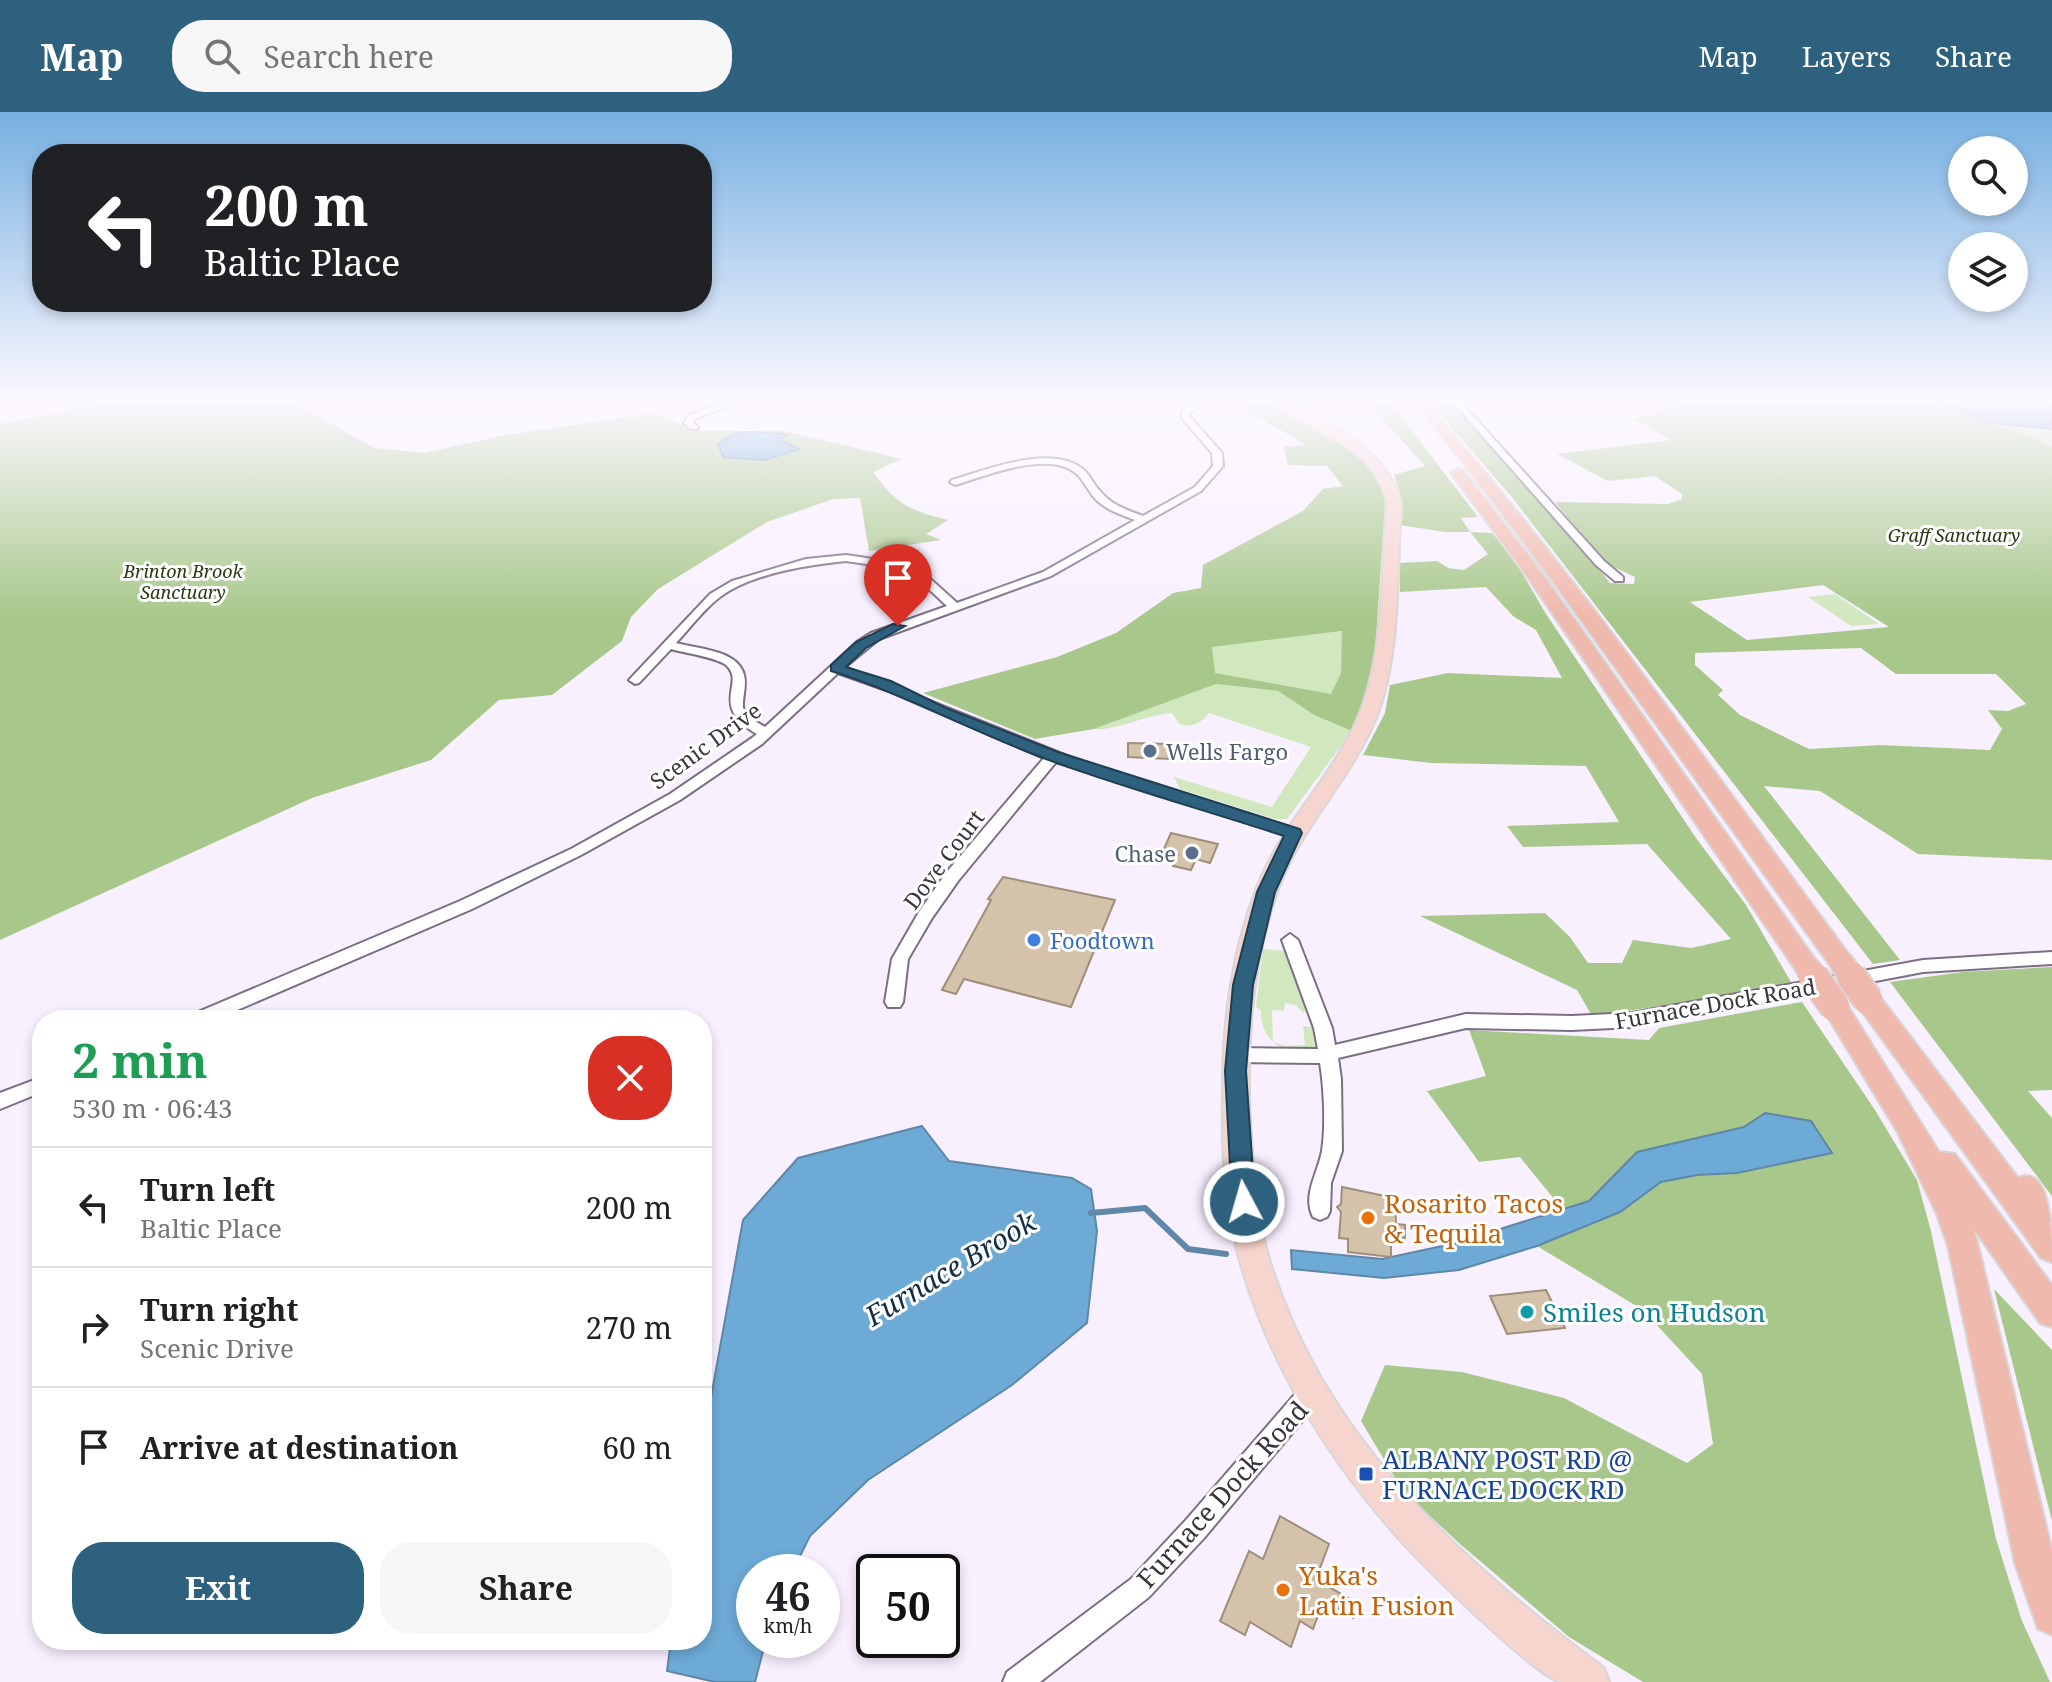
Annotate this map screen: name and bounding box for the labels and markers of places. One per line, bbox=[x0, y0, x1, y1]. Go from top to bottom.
pin bbox=[864, 544, 932, 626]
place label: Wells Fargo bbox=[1166, 736, 1288, 766]
marker: Wells Fargo bbox=[1141, 742, 1159, 760]
place label: Chase bbox=[1114, 838, 1176, 868]
marker: Chase bbox=[1183, 844, 1201, 862]
place label: Foodtown bbox=[1050, 925, 1155, 955]
marker: Foodtown bbox=[1025, 931, 1043, 949]
place label: Rosarito Tacos & Tequila bbox=[1384, 1185, 1563, 1251]
marker: Rosarito Tacos & Tequila bbox=[1359, 1209, 1377, 1227]
place label: Smiles on Hudson bbox=[1543, 1294, 1766, 1330]
marker: Smiles on Hudson bbox=[1518, 1303, 1536, 1321]
place label: ALBANY POST RD @ FURNACE DOCK RD bbox=[1382, 1441, 1632, 1507]
marker: ALBANY POST RD @ FURNACE DOCK RD bbox=[1357, 1465, 1375, 1483]
place label: Yuka's Latin Fusion bbox=[1298, 1557, 1455, 1623]
marker: Yuka's Latin Fusion bbox=[1274, 1581, 1292, 1599]

